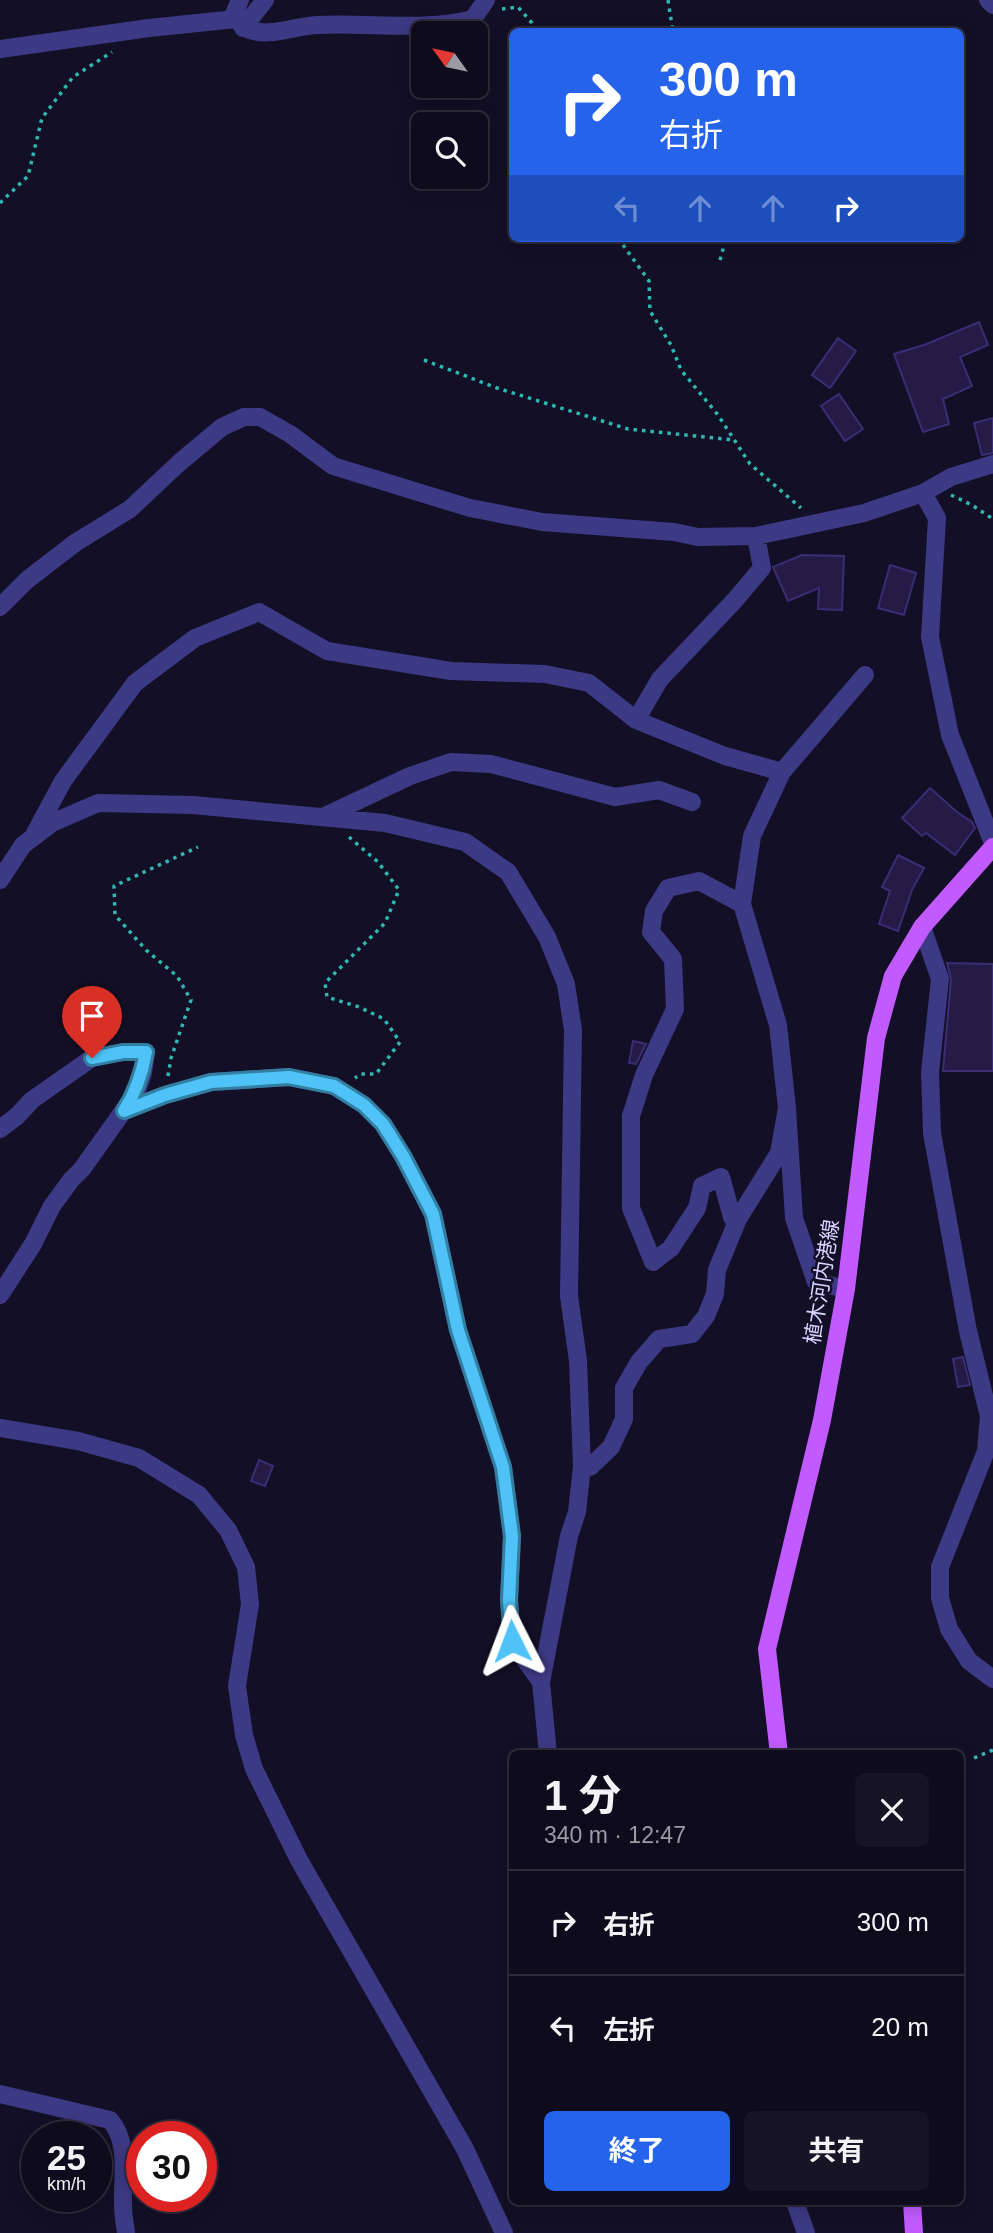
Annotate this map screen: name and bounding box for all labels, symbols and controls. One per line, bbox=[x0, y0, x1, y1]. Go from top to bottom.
north arrow bbox=[411, 21, 488, 98]
map controls bbox=[411, 21, 488, 189]
text: 300 m bbox=[659, 52, 798, 106]
icon: right bbox=[544, 56, 635, 147]
button: search bbox=[411, 112, 488, 189]
text: 右折 bbox=[659, 117, 723, 153]
icon: left bbox=[608, 189, 646, 227]
icon: ahead bbox=[681, 189, 719, 227]
icon: ahead bbox=[754, 189, 792, 227]
icon: right bbox=[827, 189, 865, 227]
pin bbox=[62, 986, 122, 1058]
icon: arrive bbox=[73, 997, 111, 1035]
street label: 植木河内港線 bbox=[800, 1218, 843, 1346]
position arrow bbox=[475, 1604, 549, 1678]
text: 1 分 bbox=[544, 1772, 621, 1819]
button: close bbox=[855, 1773, 929, 1847]
text: 340 m · 12:47 bbox=[544, 1822, 686, 1848]
icon: right bbox=[544, 1904, 582, 1942]
text: 300 m bbox=[857, 1907, 929, 1937]
text: 右折 bbox=[603, 1910, 655, 1940]
icon: left bbox=[544, 2009, 582, 2047]
text: 20 m bbox=[871, 2012, 929, 2042]
text: 左折 bbox=[603, 2015, 655, 2045]
button: 終了 bbox=[544, 2111, 730, 2191]
button: 共有 bbox=[744, 2111, 929, 2191]
speed limit sign: 30 bbox=[126, 2121, 217, 2212]
text: 25 bbox=[47, 2138, 86, 2177]
text: km/h bbox=[47, 2174, 86, 2194]

